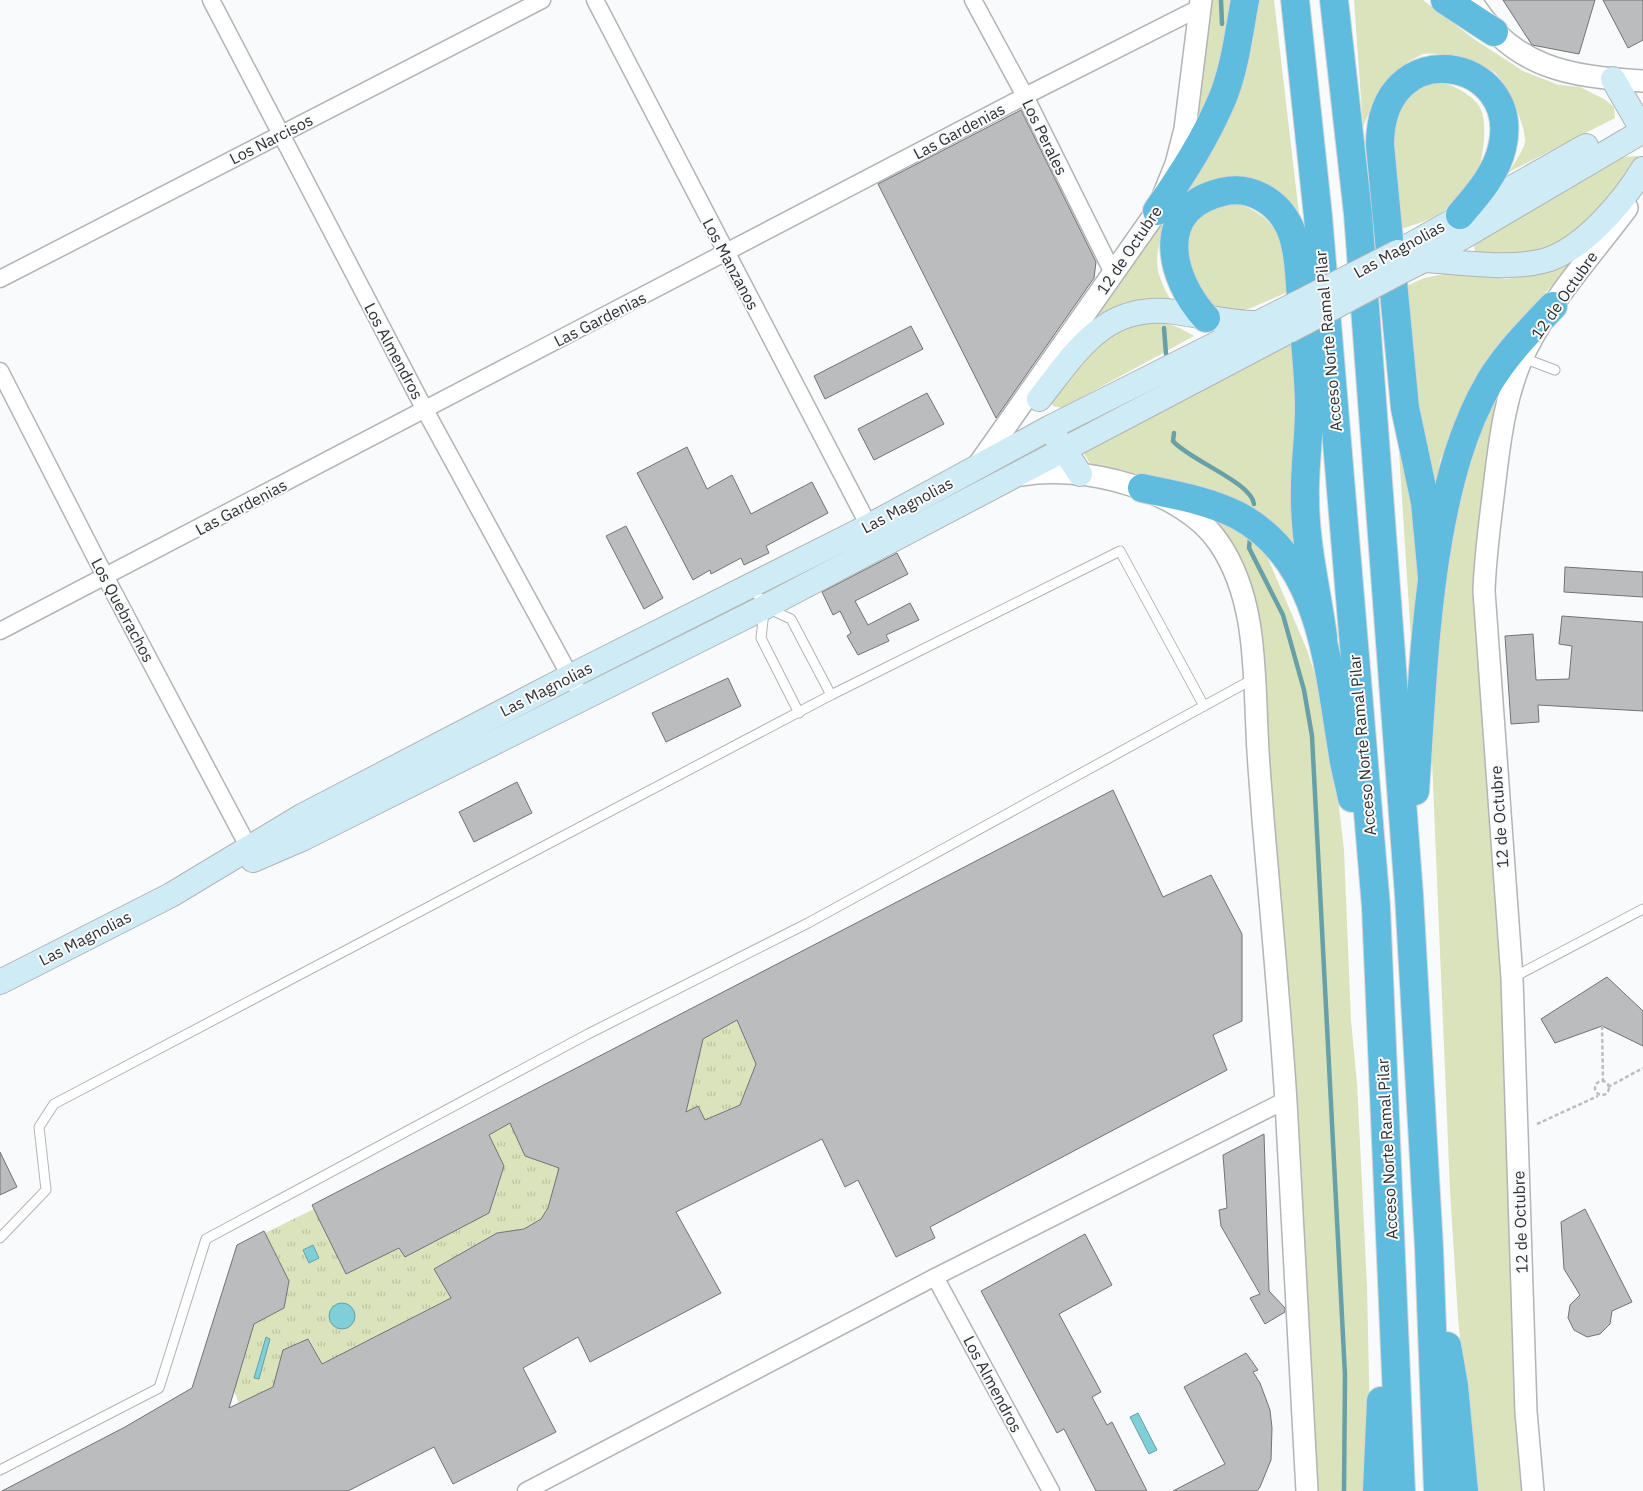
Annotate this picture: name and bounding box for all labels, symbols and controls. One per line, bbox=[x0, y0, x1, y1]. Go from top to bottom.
street label: Los Perales bbox=[1018, 96, 1072, 178]
street label: Las Gardenias bbox=[910, 98, 1008, 164]
street label: Los Narcisos bbox=[226, 110, 316, 168]
street label: 12 de Octubre bbox=[1092, 202, 1166, 298]
street label: Los Manzanos bbox=[699, 215, 763, 313]
street label: Las Magnolias bbox=[1350, 216, 1448, 282]
street label: 12 de Octubre bbox=[1526, 247, 1602, 343]
street label: Acceso Norte Ramal Pilar bbox=[1310, 250, 1346, 432]
street label: Las Gardenias bbox=[550, 287, 650, 351]
street label: Los Almendros bbox=[360, 299, 428, 403]
street label: Las Magnolias bbox=[858, 472, 956, 538]
street label: Las Gardenias bbox=[192, 474, 290, 540]
street label: Los Quebrachos bbox=[87, 554, 159, 666]
street label: Acceso Norte Ramal Pilar bbox=[1344, 654, 1380, 836]
street label: Las Magnolias bbox=[497, 657, 595, 721]
street label: 12 de Octubre bbox=[1485, 765, 1513, 869]
street label: Las Magnolias bbox=[36, 906, 134, 970]
street label: Acceso Norte Ramal Pilar bbox=[1372, 1058, 1402, 1240]
street label: 12 de Octubre bbox=[1508, 1170, 1532, 1274]
street label: Los Almendros bbox=[959, 1332, 1027, 1436]

